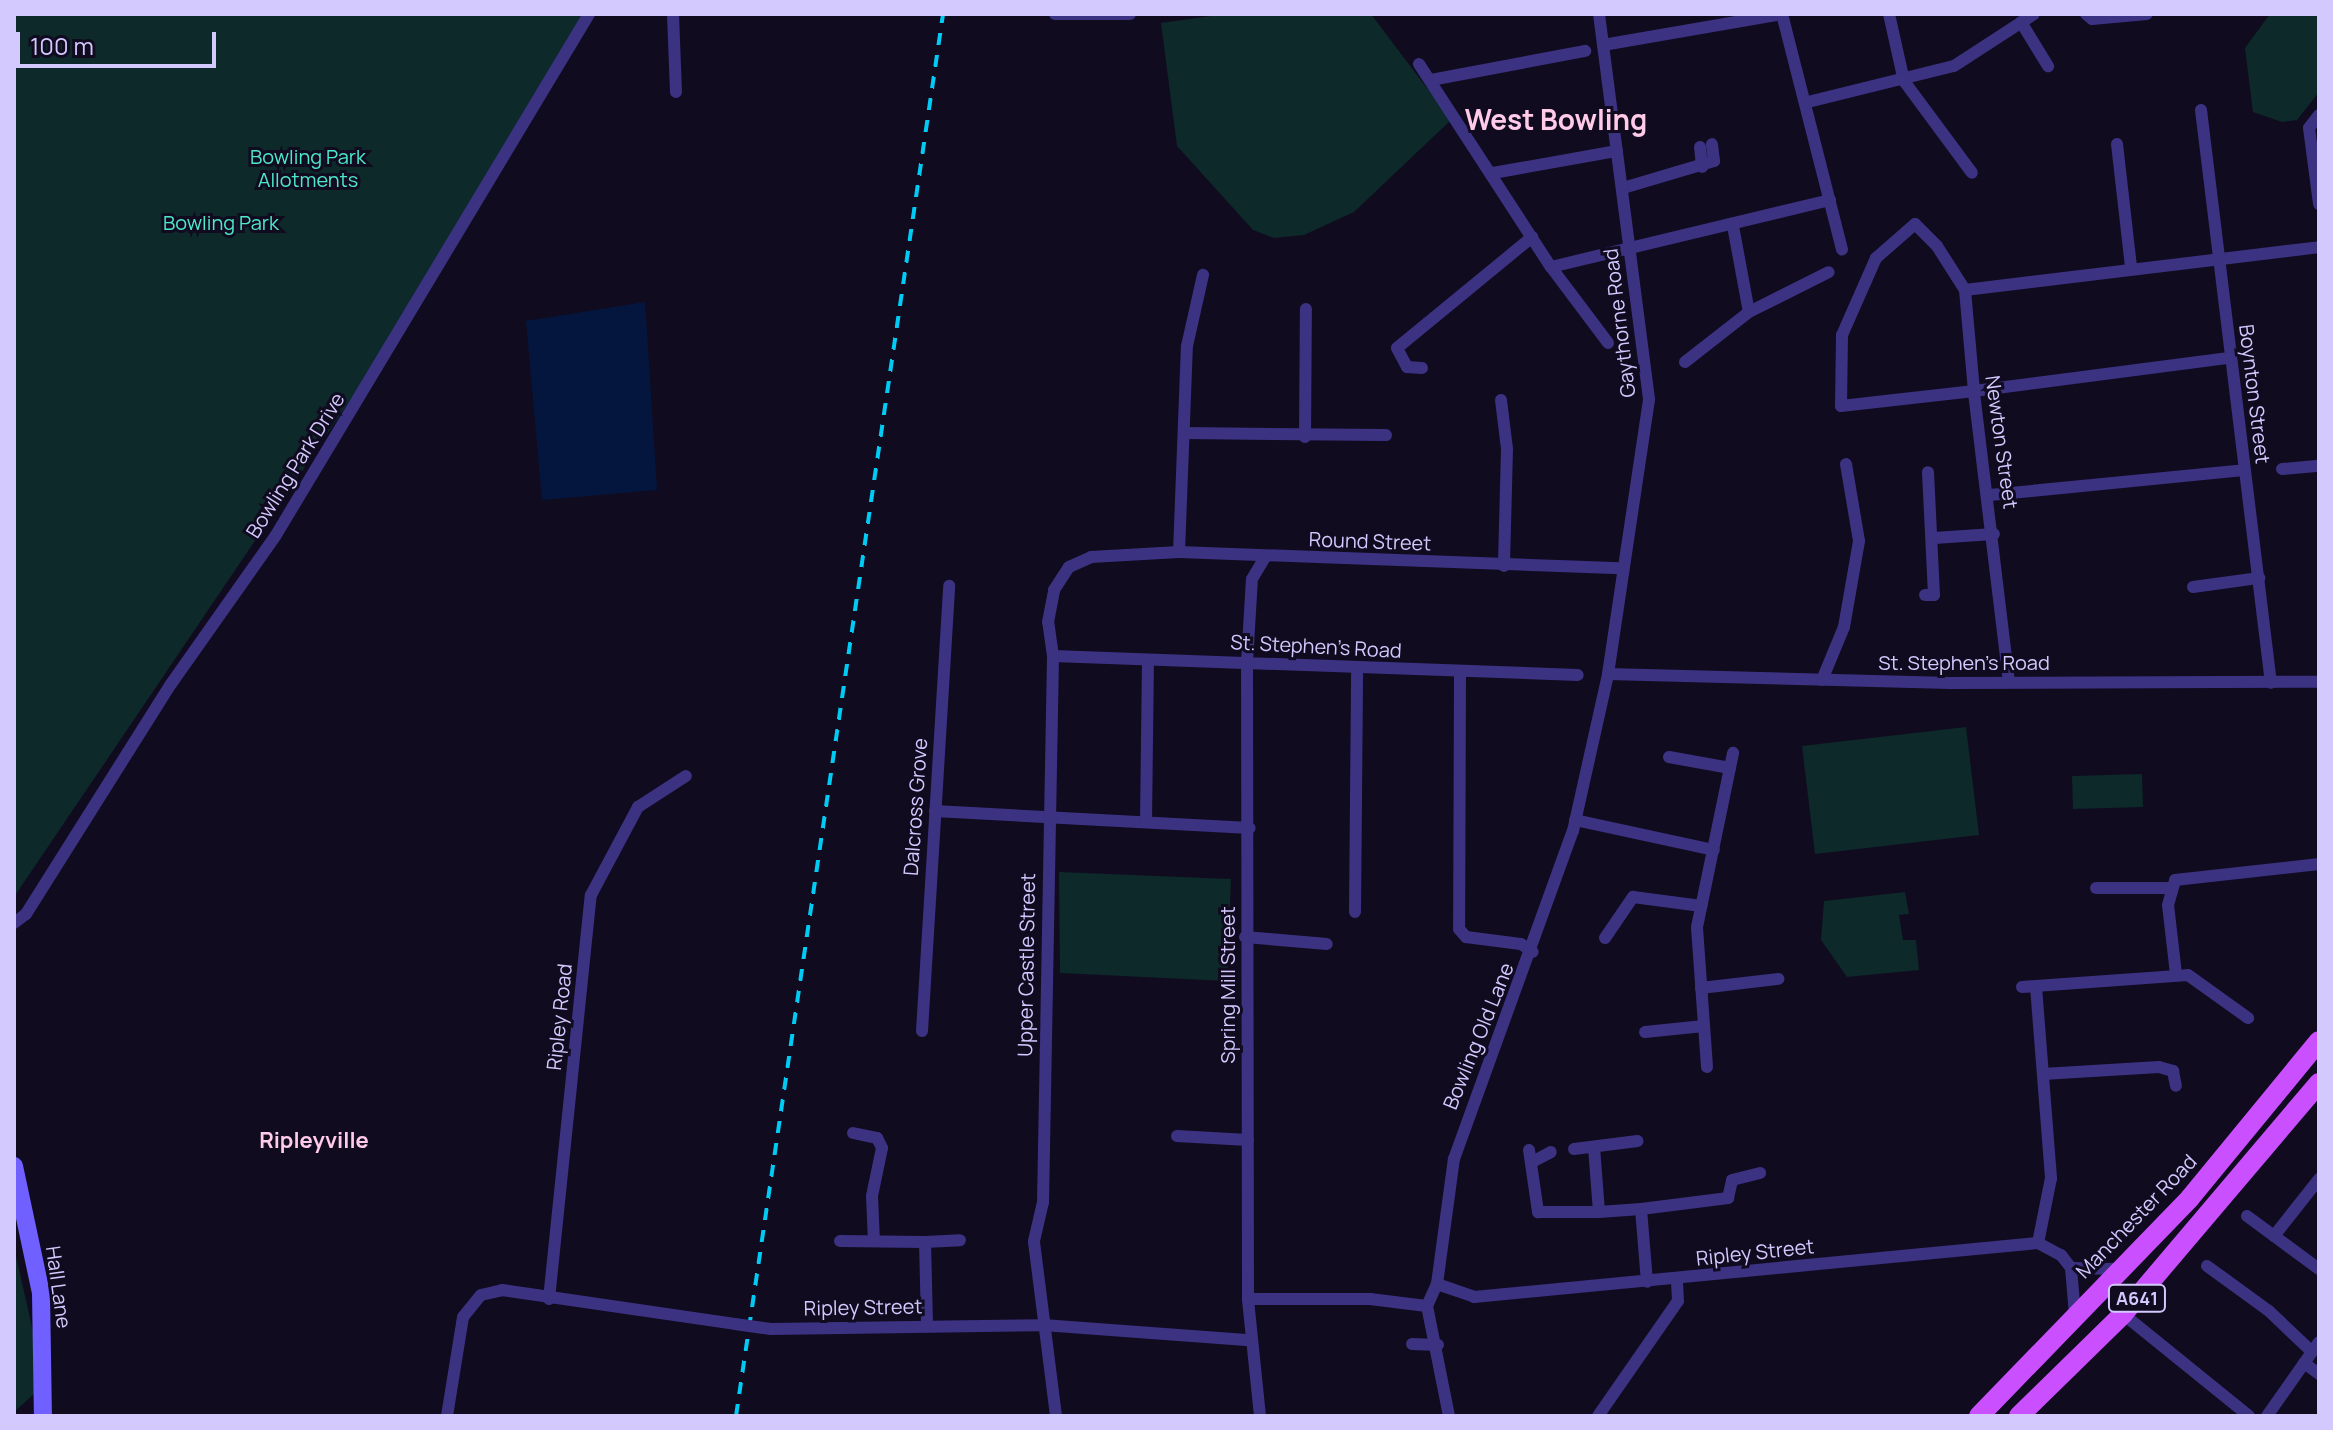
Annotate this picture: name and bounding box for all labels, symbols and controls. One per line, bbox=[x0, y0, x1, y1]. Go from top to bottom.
scale bar bbox=[20, 16, 220, 66]
text: 100 m bbox=[30, 29, 94, 62]
district label: West Bowling bbox=[1465, 102, 1647, 136]
park label: Bowling Park Allotments bbox=[250, 145, 366, 192]
park label: Bowling Park bbox=[163, 210, 279, 234]
street label: Gaythorne Road bbox=[1598, 247, 1640, 399]
street label: Boynton Street bbox=[2235, 323, 2275, 465]
street label: Newton Street bbox=[1981, 374, 2023, 510]
street label: Bowling Park Drive bbox=[241, 388, 349, 542]
street label: Round Street bbox=[1308, 527, 1432, 555]
street label: St. Stephen's Road bbox=[1230, 630, 1402, 662]
street label: St. Stephen's Road bbox=[1878, 650, 2050, 674]
street label: Dalcross Grove bbox=[898, 737, 932, 877]
street label: Upper Castle Street bbox=[1012, 873, 1040, 1057]
street label: Spring Mill Street bbox=[1215, 906, 1239, 1064]
street label: Bowling Old Lane bbox=[1438, 959, 1518, 1113]
street label: Ripley Road bbox=[541, 962, 577, 1072]
district label: Ripleyville bbox=[259, 1128, 369, 1154]
street label: Manchester Road bbox=[2071, 1149, 2201, 1283]
street label: Ripley Street bbox=[1695, 1234, 1815, 1270]
street label: Hall Lane bbox=[41, 1244, 77, 1330]
road number: A641 bbox=[2107, 1284, 2167, 1312]
street label: Ripley Street bbox=[804, 1294, 922, 1320]

